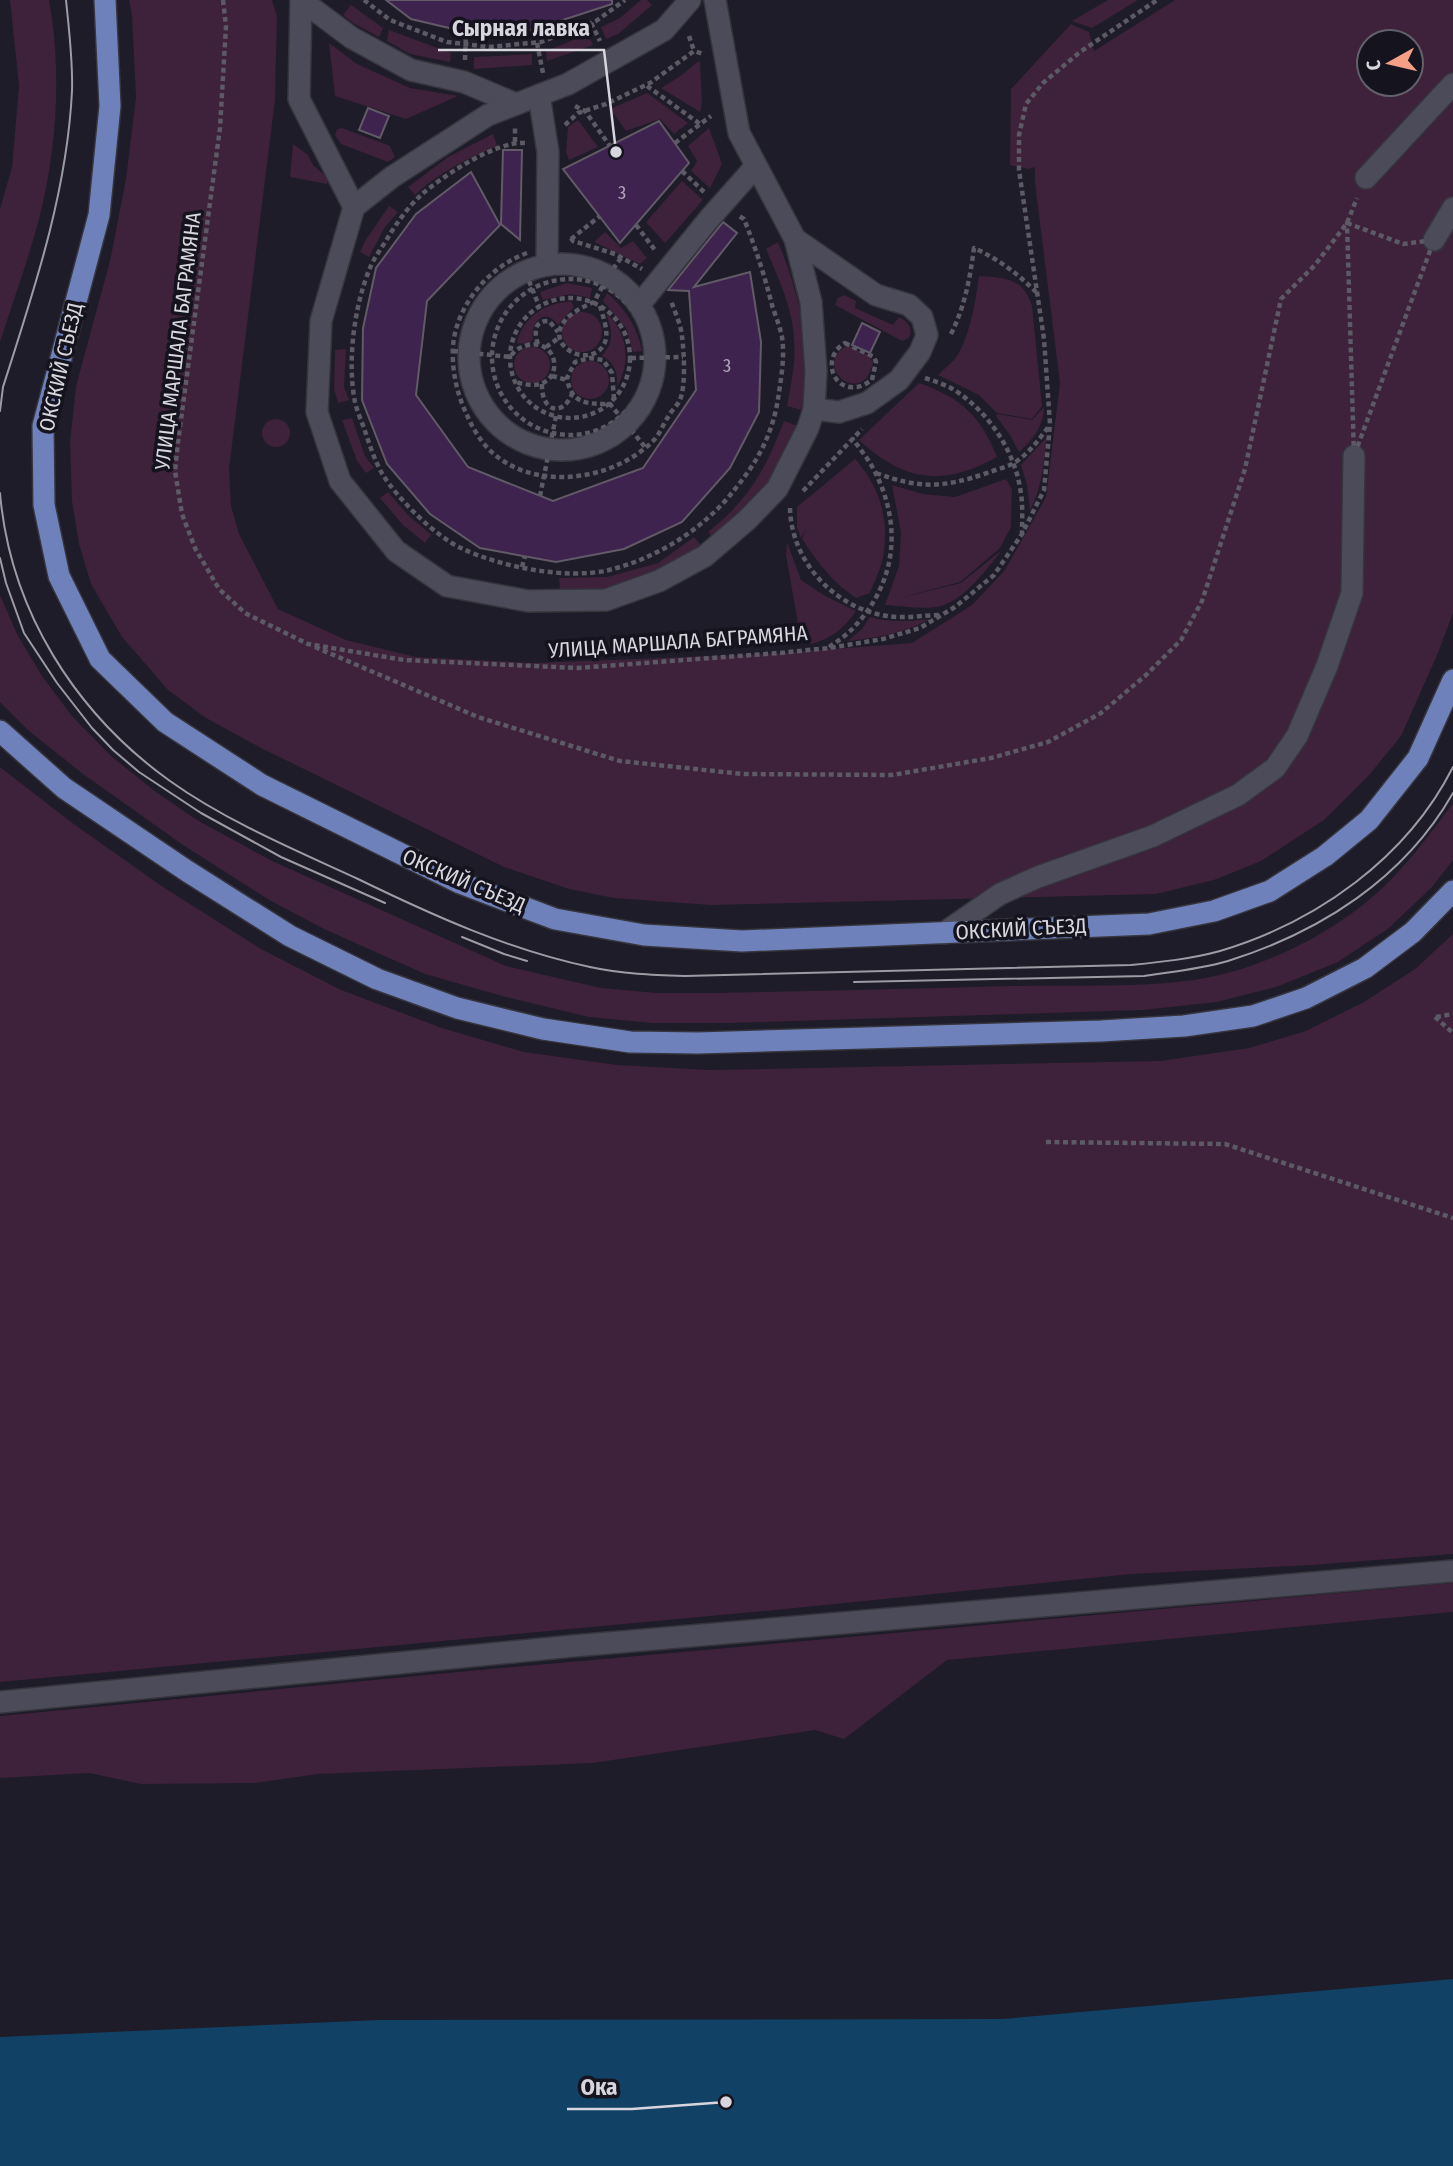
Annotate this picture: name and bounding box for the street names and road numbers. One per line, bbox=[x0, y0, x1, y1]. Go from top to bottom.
street label: УЛИЦА МАРШАЛА БАГРАМЯНА bbox=[149, 211, 207, 472]
street label: ОКСКИЙ СЪЕЗД bbox=[34, 300, 88, 434]
street label: УЛИЦА МАРШАЛА БАГРАМЯНА bbox=[547, 620, 808, 664]
street label: ОКСКИЙ СЪЕЗД bbox=[399, 843, 529, 919]
street label: ОКСКИЙ СЪЕЗД bbox=[955, 913, 1087, 945]

